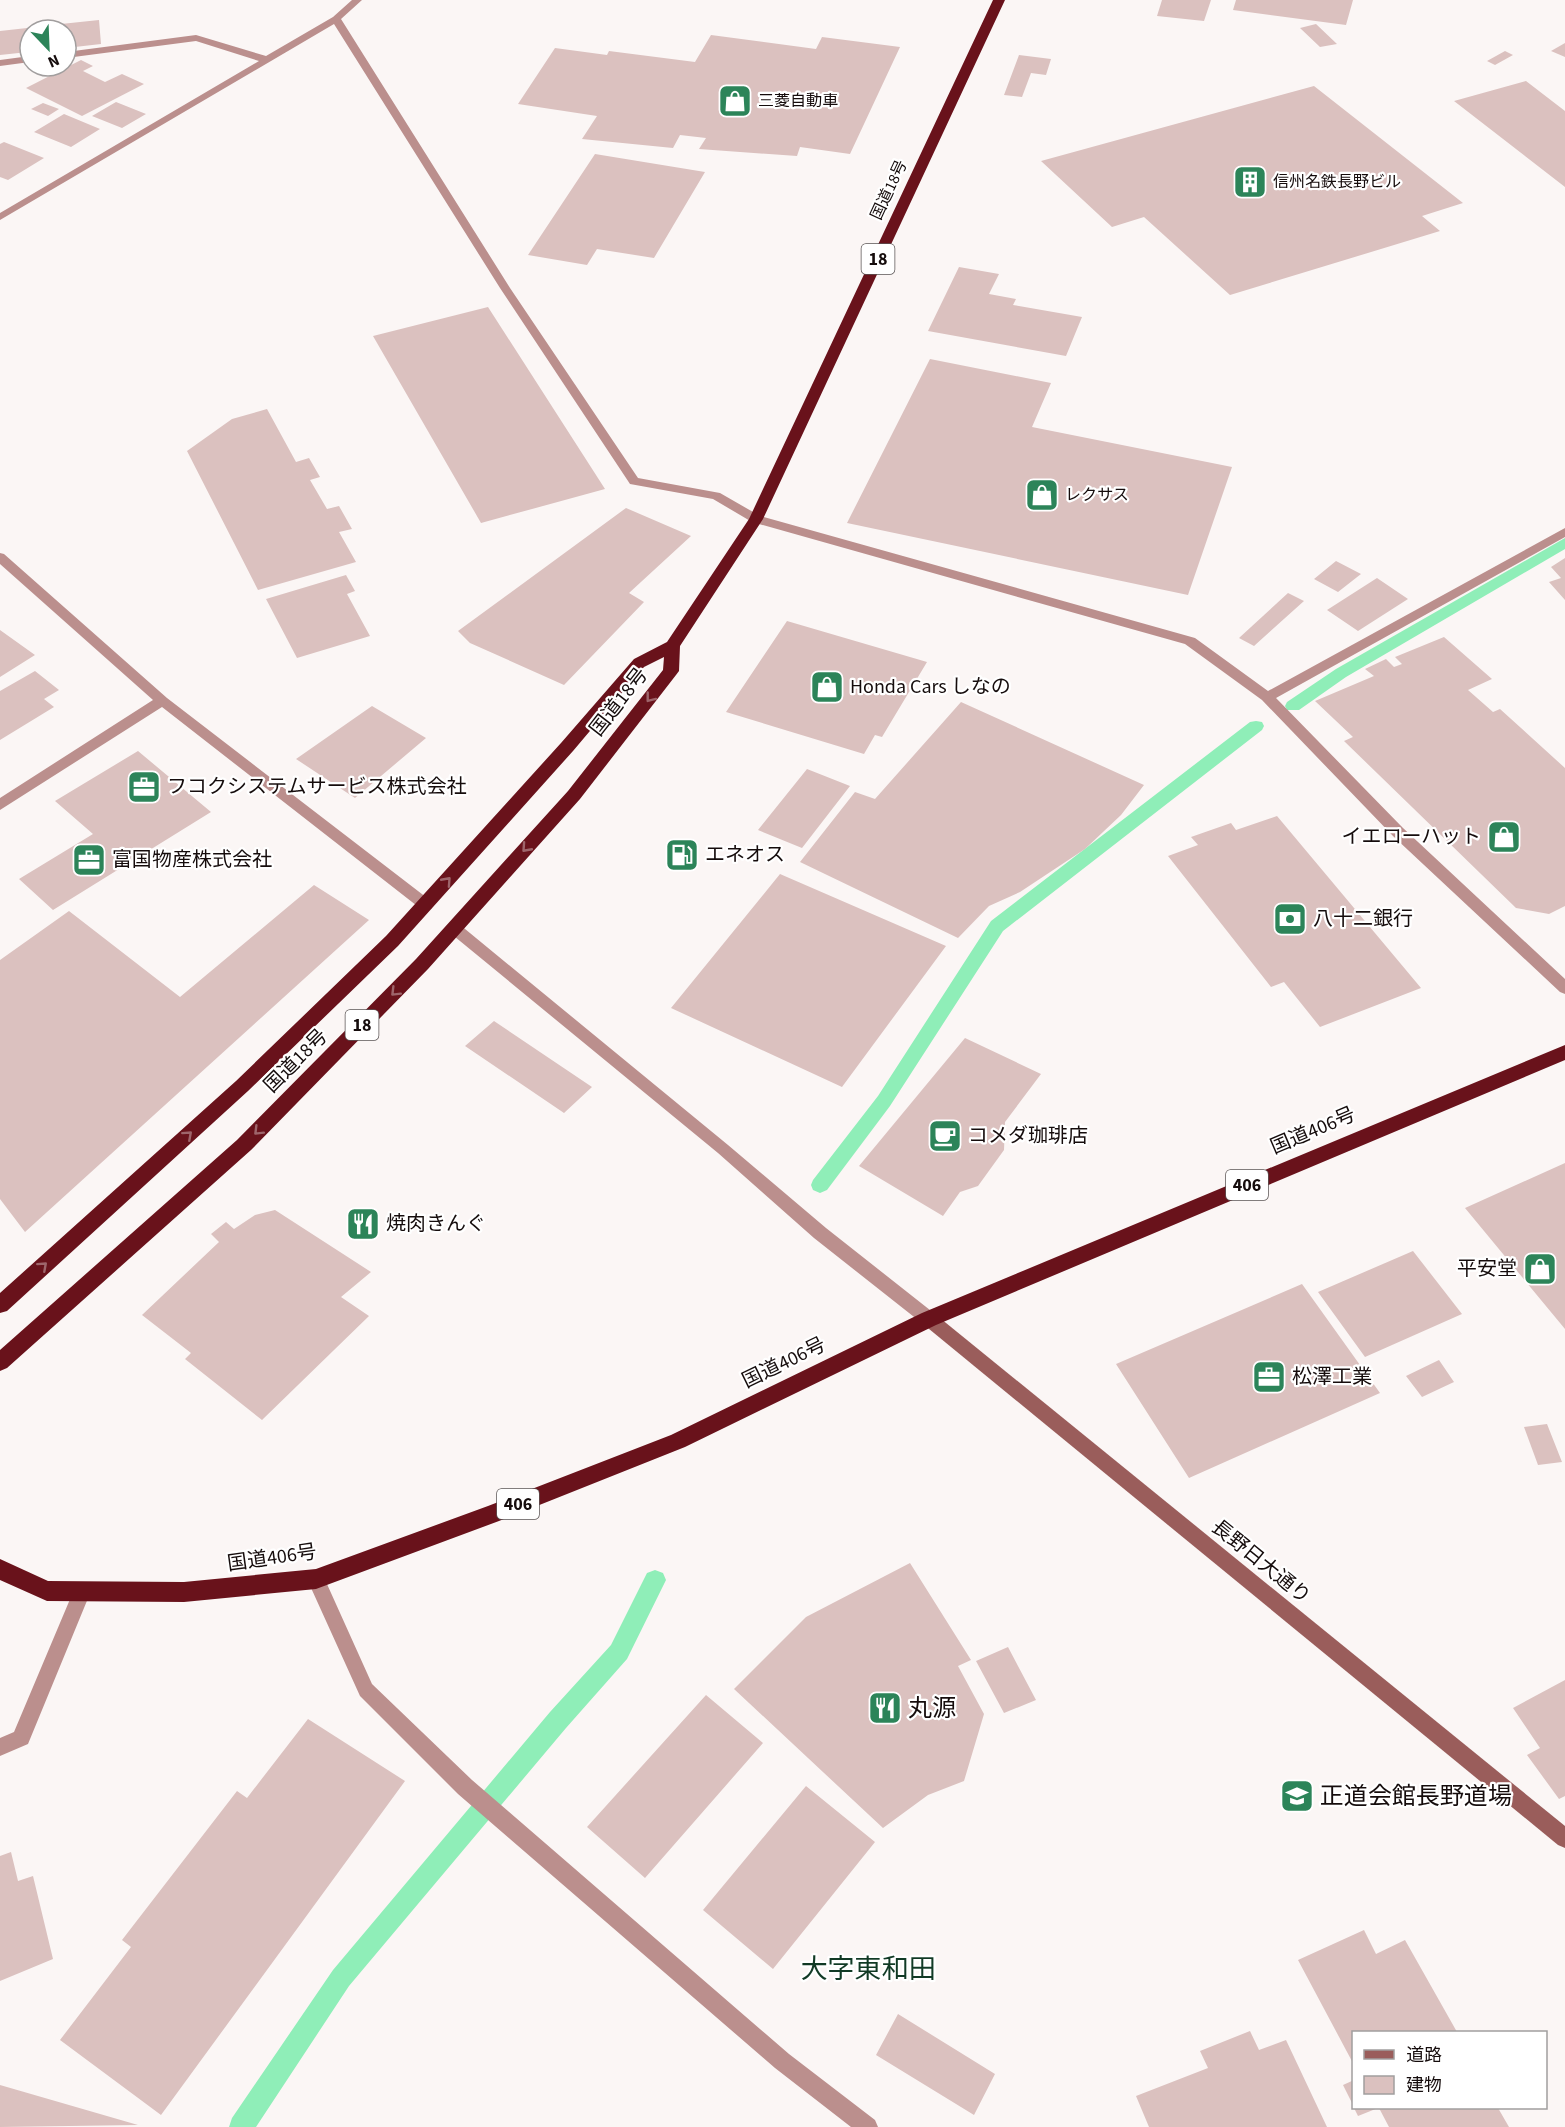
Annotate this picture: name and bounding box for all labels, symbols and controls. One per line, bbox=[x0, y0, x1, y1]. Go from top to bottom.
north arrow bbox=[18, 18, 78, 78]
text: N bbox=[44, 49, 63, 73]
shop icon: 三菱自動車 bbox=[717, 83, 753, 119]
place label: 三菱自動車 bbox=[758, 90, 838, 112]
street label: 国道18号 bbox=[866, 156, 912, 224]
building icon: 信州名鉄長野ビル bbox=[1232, 164, 1268, 200]
place label: 信州名鉄長野ビル bbox=[1273, 171, 1401, 193]
road number: 18 bbox=[862, 244, 894, 274]
shop icon: レクサス bbox=[1024, 477, 1060, 513]
place label: レクサス bbox=[1065, 484, 1129, 506]
street label: 国道18号 bbox=[583, 662, 655, 742]
shop icon: Honda Cars しなの bbox=[809, 669, 845, 705]
place label: Honda Cars しなの bbox=[850, 673, 1011, 701]
one-way arrow bbox=[647, 691, 658, 702]
office icon: フコクシステムサービス株式会社 bbox=[126, 769, 162, 805]
place label: フコクシステムサービス株式会社 bbox=[167, 773, 466, 801]
shop icon: イエローハット bbox=[1486, 819, 1522, 855]
place label: イエローハット bbox=[1342, 823, 1481, 851]
fuel station icon: エネオス bbox=[664, 837, 700, 873]
one-way arrow bbox=[522, 841, 533, 852]
place label: エネオス bbox=[705, 841, 785, 869]
office icon: 富国物産株式会社 bbox=[71, 842, 107, 878]
place label: 富国物産株式会社 bbox=[112, 846, 272, 874]
one-way arrow bbox=[440, 877, 451, 888]
bank icon: 八十二銀行 bbox=[1272, 901, 1308, 937]
place label: 八十二銀行 bbox=[1313, 905, 1413, 933]
one-way arrow bbox=[391, 985, 402, 996]
road number: 18 bbox=[346, 1010, 378, 1040]
street label: 国道18号 bbox=[258, 1023, 334, 1099]
street label: 国道406号 bbox=[1266, 1101, 1360, 1161]
cafe icon: コメダ珈琲店 bbox=[927, 1118, 963, 1154]
place label: コメダ珈琲店 bbox=[968, 1122, 1088, 1150]
one-way arrow bbox=[254, 1124, 265, 1135]
one-way arrow bbox=[181, 1131, 192, 1142]
road number: 406 bbox=[1226, 1170, 1268, 1200]
restaurant icon: 焼肉きんぐ bbox=[345, 1206, 381, 1242]
place label: 焼肉きんぐ bbox=[386, 1210, 486, 1238]
shop icon: 平安堂 bbox=[1522, 1251, 1558, 1287]
place label: 平安堂 bbox=[1457, 1255, 1517, 1283]
one-way arrow bbox=[37, 1262, 47, 1273]
street label: 国道406号 bbox=[737, 1331, 831, 1395]
office icon: 松澤工業 bbox=[1251, 1359, 1287, 1395]
place label: 松澤工業 bbox=[1292, 1363, 1372, 1391]
road number: 406 bbox=[497, 1489, 539, 1519]
street label: 長野日大通り bbox=[1206, 1513, 1316, 1611]
street label: 国道406号 bbox=[226, 1538, 318, 1578]
restaurant icon: 丸源 bbox=[867, 1690, 903, 1726]
place label: 丸源 bbox=[908, 1691, 956, 1726]
school or university icon: 正道会館長野道場 bbox=[1279, 1778, 1315, 1814]
place label: 正道会館長野道場 bbox=[1320, 1779, 1512, 1814]
district label: 大字東和田 bbox=[801, 1950, 936, 1989]
legend bbox=[1352, 2031, 1547, 2109]
text: 道路 bbox=[1406, 2043, 1442, 2068]
text: 建物 bbox=[1406, 2073, 1442, 2098]

